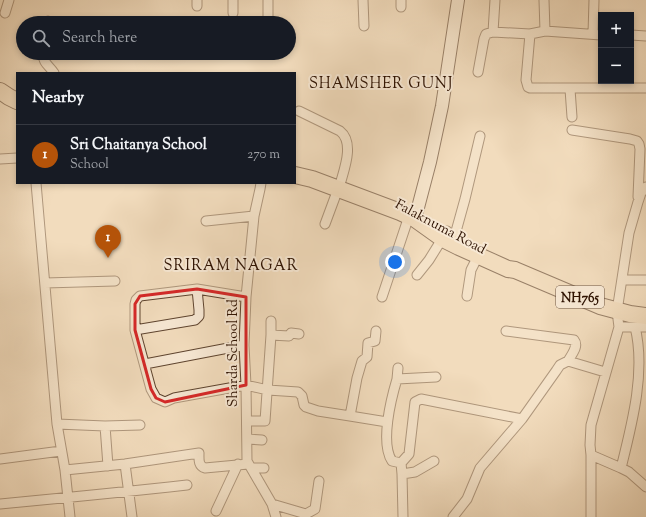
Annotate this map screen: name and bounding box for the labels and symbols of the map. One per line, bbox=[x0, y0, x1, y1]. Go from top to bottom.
district label: SHAMSHER GUNJ bbox=[309, 74, 453, 95]
street label: Falaknuma Road bbox=[391, 195, 489, 260]
pin: 1 bbox=[95, 225, 121, 258]
your location bbox=[385, 252, 405, 272]
district label: SRIRAM NAGAR bbox=[164, 256, 299, 277]
road number: NH765 bbox=[556, 286, 604, 308]
street label: Sharda School Rd bbox=[224, 299, 244, 407]

